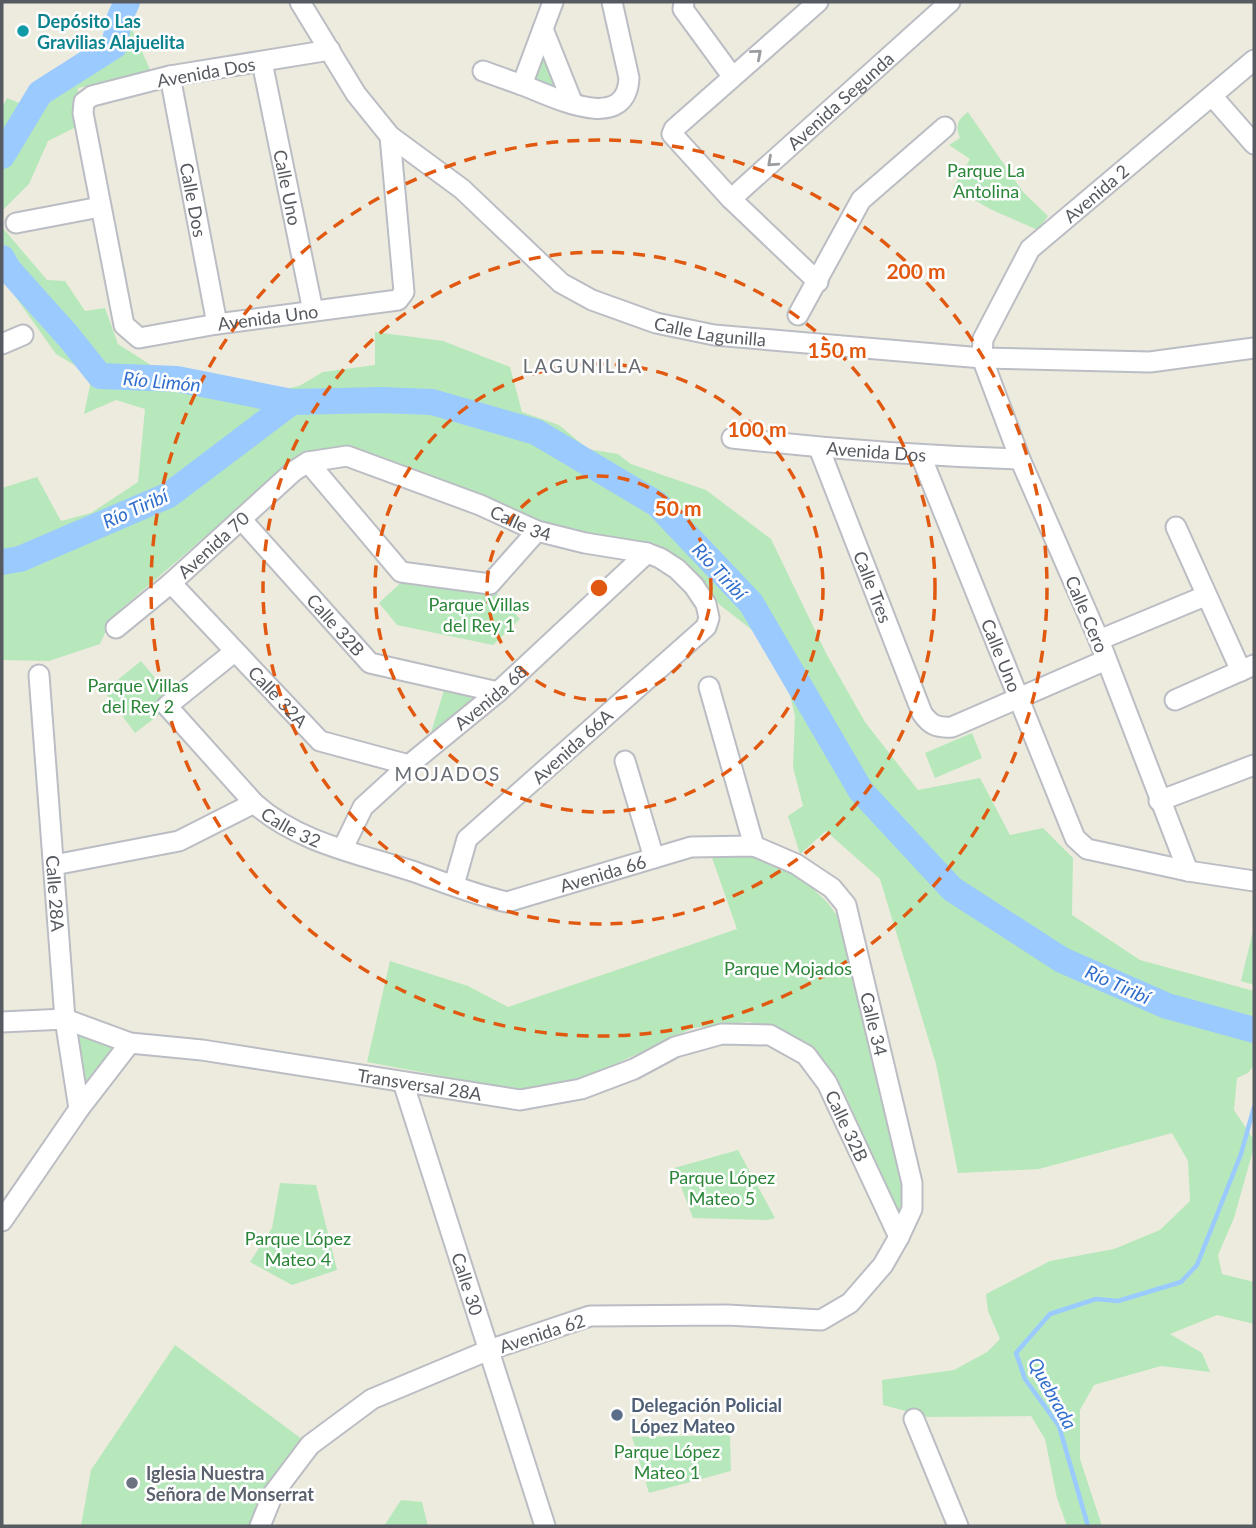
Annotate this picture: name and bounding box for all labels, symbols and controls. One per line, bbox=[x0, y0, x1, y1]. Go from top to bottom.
place label: Depósito Las Gravilias Alajuelita bbox=[37, 10, 185, 53]
marker: Depósito Las Gravilias Alajuelita bbox=[15, 23, 31, 39]
street label: Avenida Segunda bbox=[782, 47, 898, 154]
one-way arrow bbox=[749, 50, 762, 62]
street label: Avenida Dos bbox=[155, 52, 257, 91]
street label: Calle Uno bbox=[269, 148, 306, 227]
one-way arrow bbox=[767, 154, 780, 166]
park label: Parque La Antolina bbox=[947, 159, 1025, 202]
street label: Avenida 2 bbox=[1059, 160, 1133, 227]
street label: Calle Dos bbox=[176, 161, 211, 239]
text: 200 m bbox=[886, 258, 946, 283]
street label: Avenida Uno bbox=[216, 300, 320, 335]
street label: Calle Lagunilla bbox=[652, 312, 767, 350]
text: 150 m bbox=[807, 337, 867, 362]
district label: LAGUNILLA bbox=[523, 354, 643, 377]
water label: Río Limón bbox=[122, 366, 202, 396]
text: 100 m bbox=[727, 416, 787, 441]
street label: Avenida Dos bbox=[826, 437, 927, 466]
water label: Río Tiribí bbox=[99, 483, 173, 533]
text: 50 m bbox=[654, 495, 702, 520]
street label: Calle 34 bbox=[487, 500, 554, 545]
street label: Avenida 70 bbox=[173, 507, 253, 583]
water label: Río Tiribí bbox=[688, 538, 753, 605]
street label: Calle Tres bbox=[849, 548, 897, 626]
street label: Calle Cero bbox=[1061, 572, 1113, 656]
centre of rings bbox=[587, 576, 611, 600]
street label: Calle 32B bbox=[302, 589, 369, 660]
park label: Parque Villas del Rey 1 bbox=[429, 593, 530, 636]
street label: Calle Uno bbox=[977, 616, 1026, 695]
street label: Avenida 68 bbox=[450, 660, 531, 734]
street label: Calle 32A bbox=[244, 661, 313, 733]
park label: Parque Villas del Rey 2 bbox=[88, 674, 189, 717]
street label: Avenida 66A bbox=[527, 703, 618, 788]
district label: MOJADOS bbox=[395, 762, 501, 785]
street label: Calle 32 bbox=[257, 802, 324, 852]
street label: Avenida 66 bbox=[557, 850, 649, 897]
street label: Calle 28A bbox=[42, 854, 69, 933]
park label: Parque Mojados bbox=[724, 957, 852, 979]
water label: Río Tiribí bbox=[1082, 959, 1156, 1009]
street label: Calle 34 bbox=[856, 990, 892, 1058]
street label: Transversal 28A bbox=[356, 1064, 484, 1105]
street label: Calle 32B bbox=[821, 1087, 873, 1165]
park label: Parque López Mateo 5 bbox=[669, 1166, 775, 1209]
park label: Parque López Mateo 4 bbox=[245, 1227, 351, 1270]
street label: Calle 30 bbox=[447, 1250, 488, 1318]
street label: Avenida 62 bbox=[496, 1309, 588, 1357]
water label: Quebrada bbox=[1024, 1353, 1082, 1433]
place label: Delegación Policial López Mateo bbox=[631, 1394, 782, 1437]
marker: Delegación Policial López Mateo bbox=[609, 1407, 625, 1423]
park label: Parque López Mateo 1 bbox=[614, 1440, 720, 1483]
place label: Iglesia Nuestra Señora de Monserrat bbox=[146, 1462, 314, 1505]
marker: Iglesia Nuestra Señora de Monserrat bbox=[124, 1475, 140, 1491]

